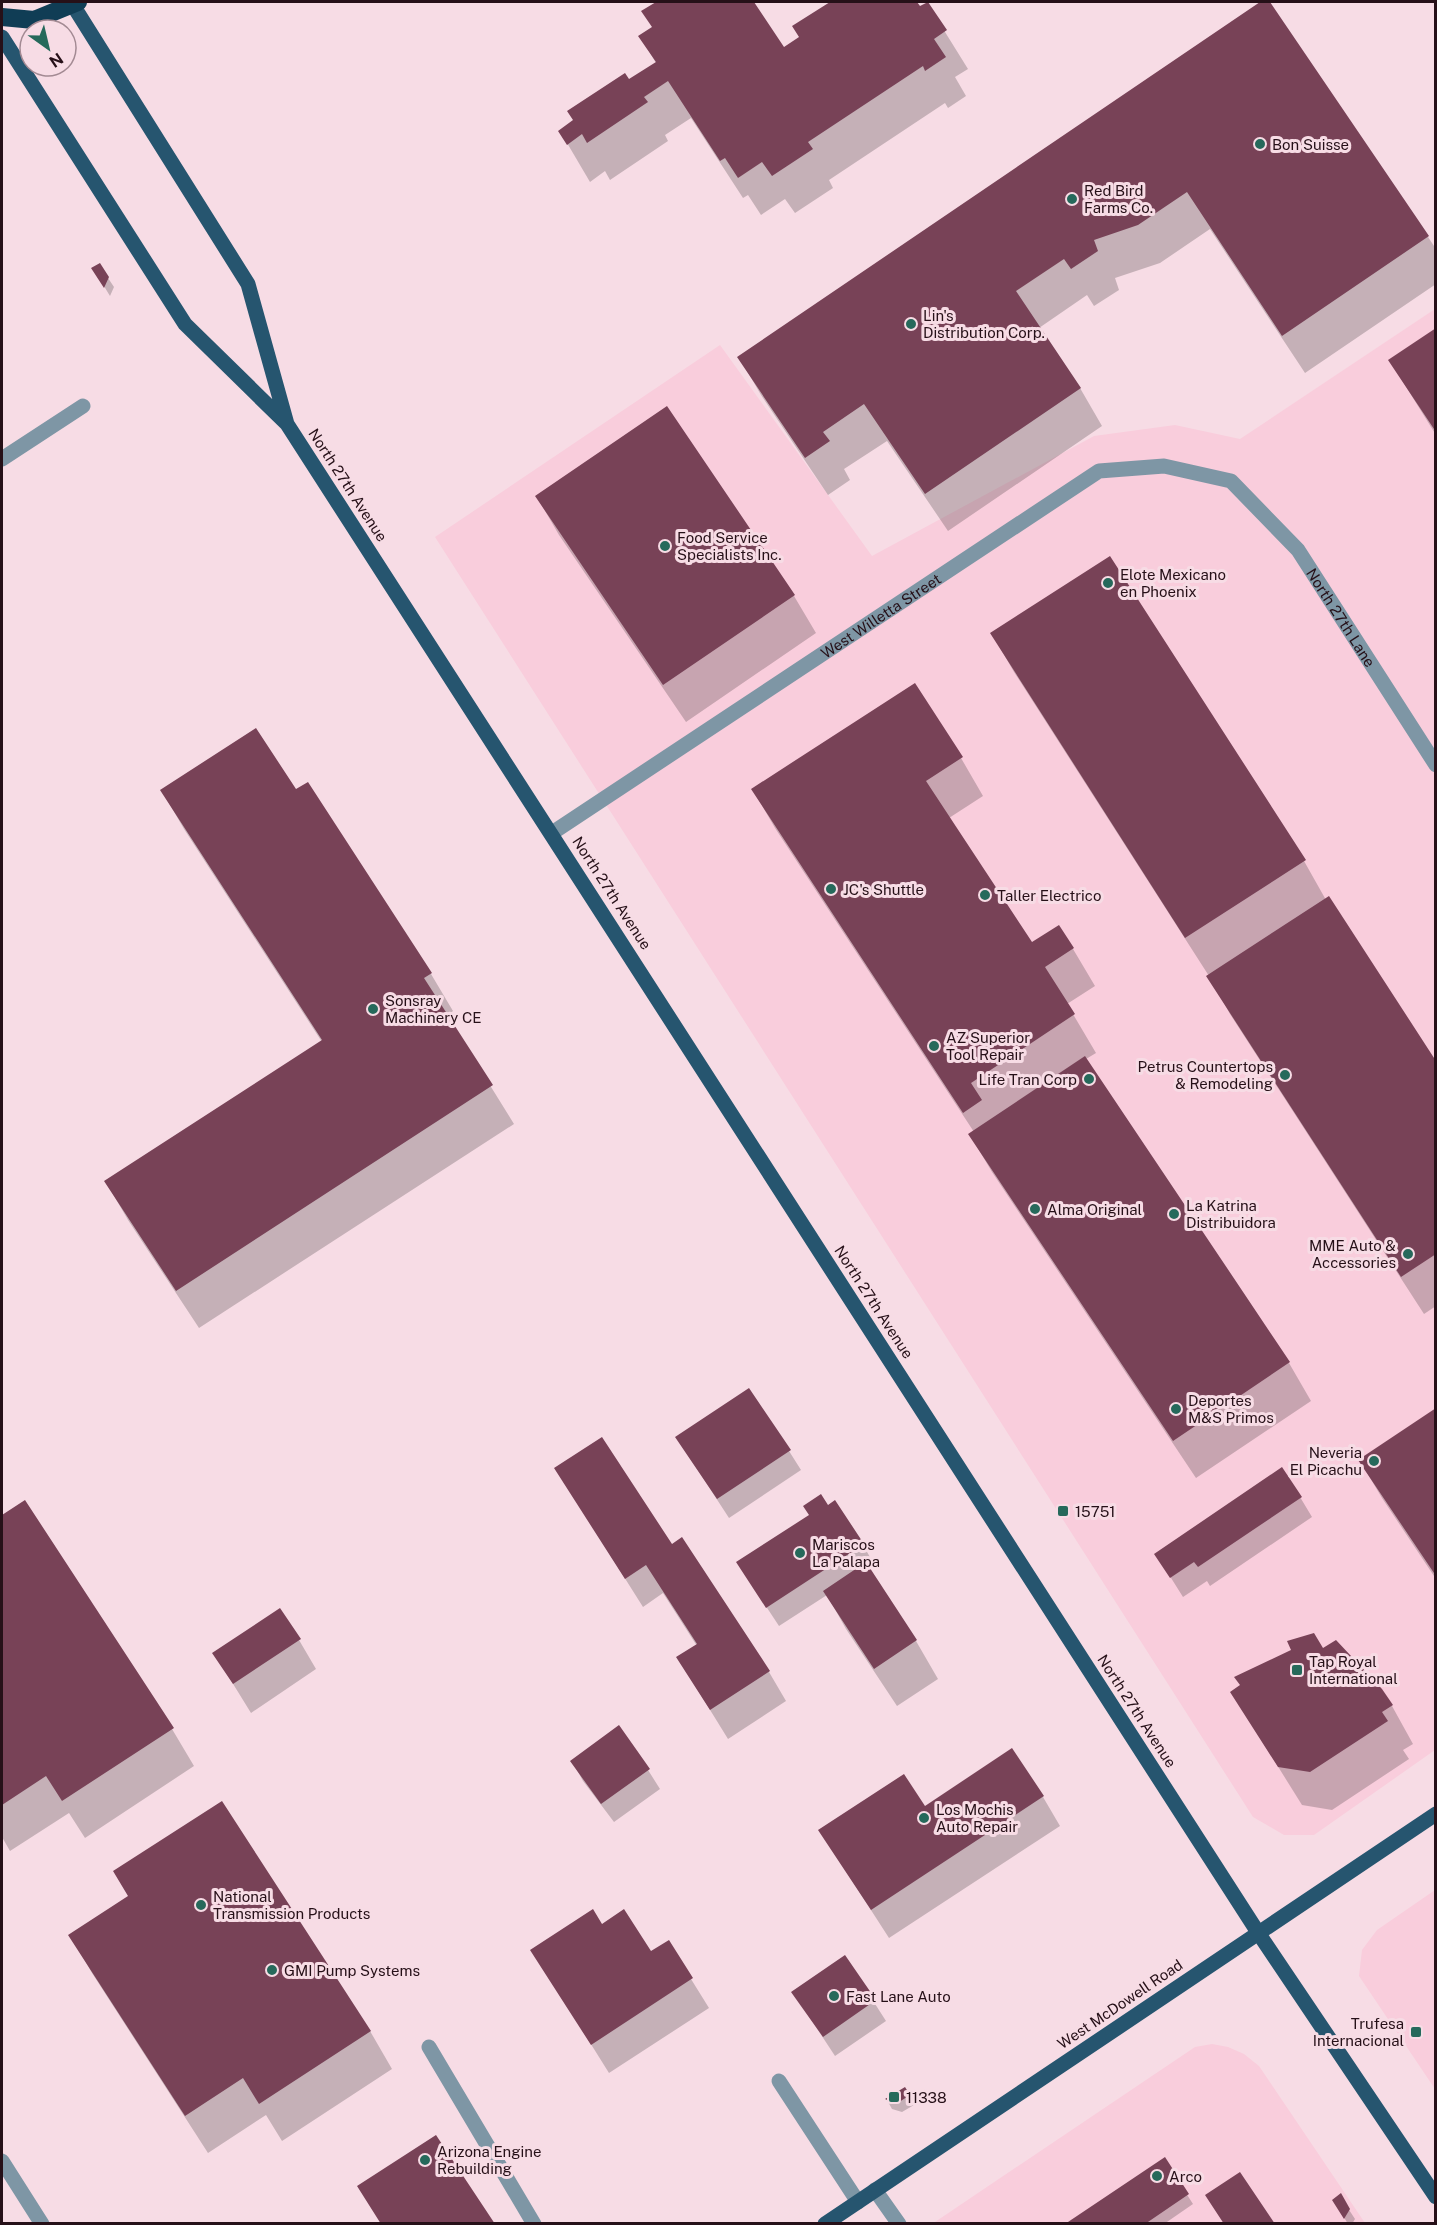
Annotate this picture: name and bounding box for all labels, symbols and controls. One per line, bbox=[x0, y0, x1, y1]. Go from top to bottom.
north arrow bbox=[18, 18, 78, 78]
text: N bbox=[46, 49, 67, 71]
place label: Bon Suisse bbox=[1272, 136, 1349, 153]
marker: Bon Suisse bbox=[1253, 137, 1267, 151]
place label: Red Bird Farms Co. bbox=[1084, 182, 1153, 216]
marker: Red Bird Farms Co. bbox=[1065, 192, 1079, 206]
place label: Lin's Distribution Corp. bbox=[923, 307, 1045, 341]
marker: Lin's Distribution Corp. bbox=[904, 317, 918, 331]
street label: North 27th Avenue bbox=[305, 425, 391, 545]
place label: Food Service Specialists Inc. bbox=[677, 529, 782, 563]
marker: Food Service Specialists Inc. bbox=[658, 539, 672, 553]
street label: North 27th Lane bbox=[1303, 565, 1379, 670]
place label: Elote Mexicano en Phoenix bbox=[1120, 566, 1226, 600]
street label: West Willetta Street bbox=[817, 570, 944, 661]
marker: Elote Mexicano en Phoenix bbox=[1101, 576, 1115, 590]
street label: North 27th Avenue bbox=[569, 833, 655, 953]
place label: JC's Shuttle bbox=[843, 881, 924, 898]
marker: JC's Shuttle bbox=[824, 882, 838, 896]
place label: Taller Electrico bbox=[997, 887, 1101, 904]
marker: Taller Electrico bbox=[978, 888, 992, 902]
place label: Sonsray Machinery CE bbox=[385, 992, 482, 1026]
marker: Sonsray Machinery CE bbox=[366, 1002, 380, 1016]
place label: AZ Superior Tool Repair bbox=[946, 1029, 1030, 1063]
marker: AZ Superior Tool Repair bbox=[927, 1039, 941, 1053]
place label: Petrus Countertops & Remodeling bbox=[1138, 1058, 1273, 1092]
marker: Petrus Countertops & Remodeling bbox=[1278, 1068, 1292, 1082]
place label: Life Tran Corp bbox=[979, 1071, 1077, 1088]
marker: Life Tran Corp bbox=[1082, 1072, 1096, 1086]
place label: La Katrina Distribuidora bbox=[1186, 1197, 1276, 1231]
place label: Alma Original bbox=[1047, 1201, 1142, 1218]
marker: Alma Original bbox=[1028, 1202, 1042, 1216]
marker: La Katrina Distribuidora bbox=[1167, 1207, 1181, 1221]
place label: MME Auto & Accessories bbox=[1309, 1237, 1396, 1271]
street label: North 27th Avenue bbox=[831, 1242, 917, 1362]
marker: MME Auto & Accessories bbox=[1401, 1247, 1415, 1261]
place label: Deportes M&S Primos bbox=[1188, 1392, 1274, 1426]
marker: Deportes M&S Primos bbox=[1169, 1402, 1183, 1416]
place label: Neveria El Picachu bbox=[1290, 1444, 1362, 1478]
marker: Neveria El Picachu bbox=[1367, 1454, 1381, 1468]
place label: 15751 bbox=[1075, 1503, 1115, 1520]
marker: 15751 bbox=[1056, 1504, 1070, 1518]
place label: Mariscos La Palapa bbox=[812, 1536, 880, 1570]
marker: Mariscos La Palapa bbox=[793, 1546, 807, 1560]
street label: North 27th Avenue bbox=[1094, 1651, 1180, 1771]
place label: Tap Royal International bbox=[1309, 1653, 1398, 1687]
marker: Tap Royal International bbox=[1290, 1663, 1304, 1677]
place label: Los Mochis Auto Repair bbox=[936, 1801, 1018, 1835]
marker: Los Mochis Auto Repair bbox=[917, 1811, 931, 1825]
place label: National Transmission Products bbox=[213, 1888, 370, 1922]
marker: National Transmission Products bbox=[194, 1898, 208, 1912]
street label: West McDowell Road bbox=[1054, 1956, 1186, 2052]
place label: GMI Pump Systems bbox=[284, 1962, 420, 1979]
marker: GMI Pump Systems bbox=[265, 1963, 279, 1977]
place label: Fast Lane Auto bbox=[846, 1988, 951, 2005]
marker: Fast Lane Auto bbox=[827, 1989, 841, 2003]
place label: Trufesa Internacional bbox=[1313, 2015, 1404, 2049]
marker: Trufesa Internacional bbox=[1409, 2025, 1423, 2039]
place label: 11338 bbox=[906, 2089, 947, 2106]
marker: 11338 bbox=[887, 2090, 901, 2104]
place label: Arizona Engine Rebuilding bbox=[437, 2143, 542, 2177]
marker: Arizona Engine Rebuilding bbox=[418, 2153, 432, 2167]
place label: Arco bbox=[1169, 2168, 1202, 2185]
marker: Arco bbox=[1150, 2169, 1164, 2183]

